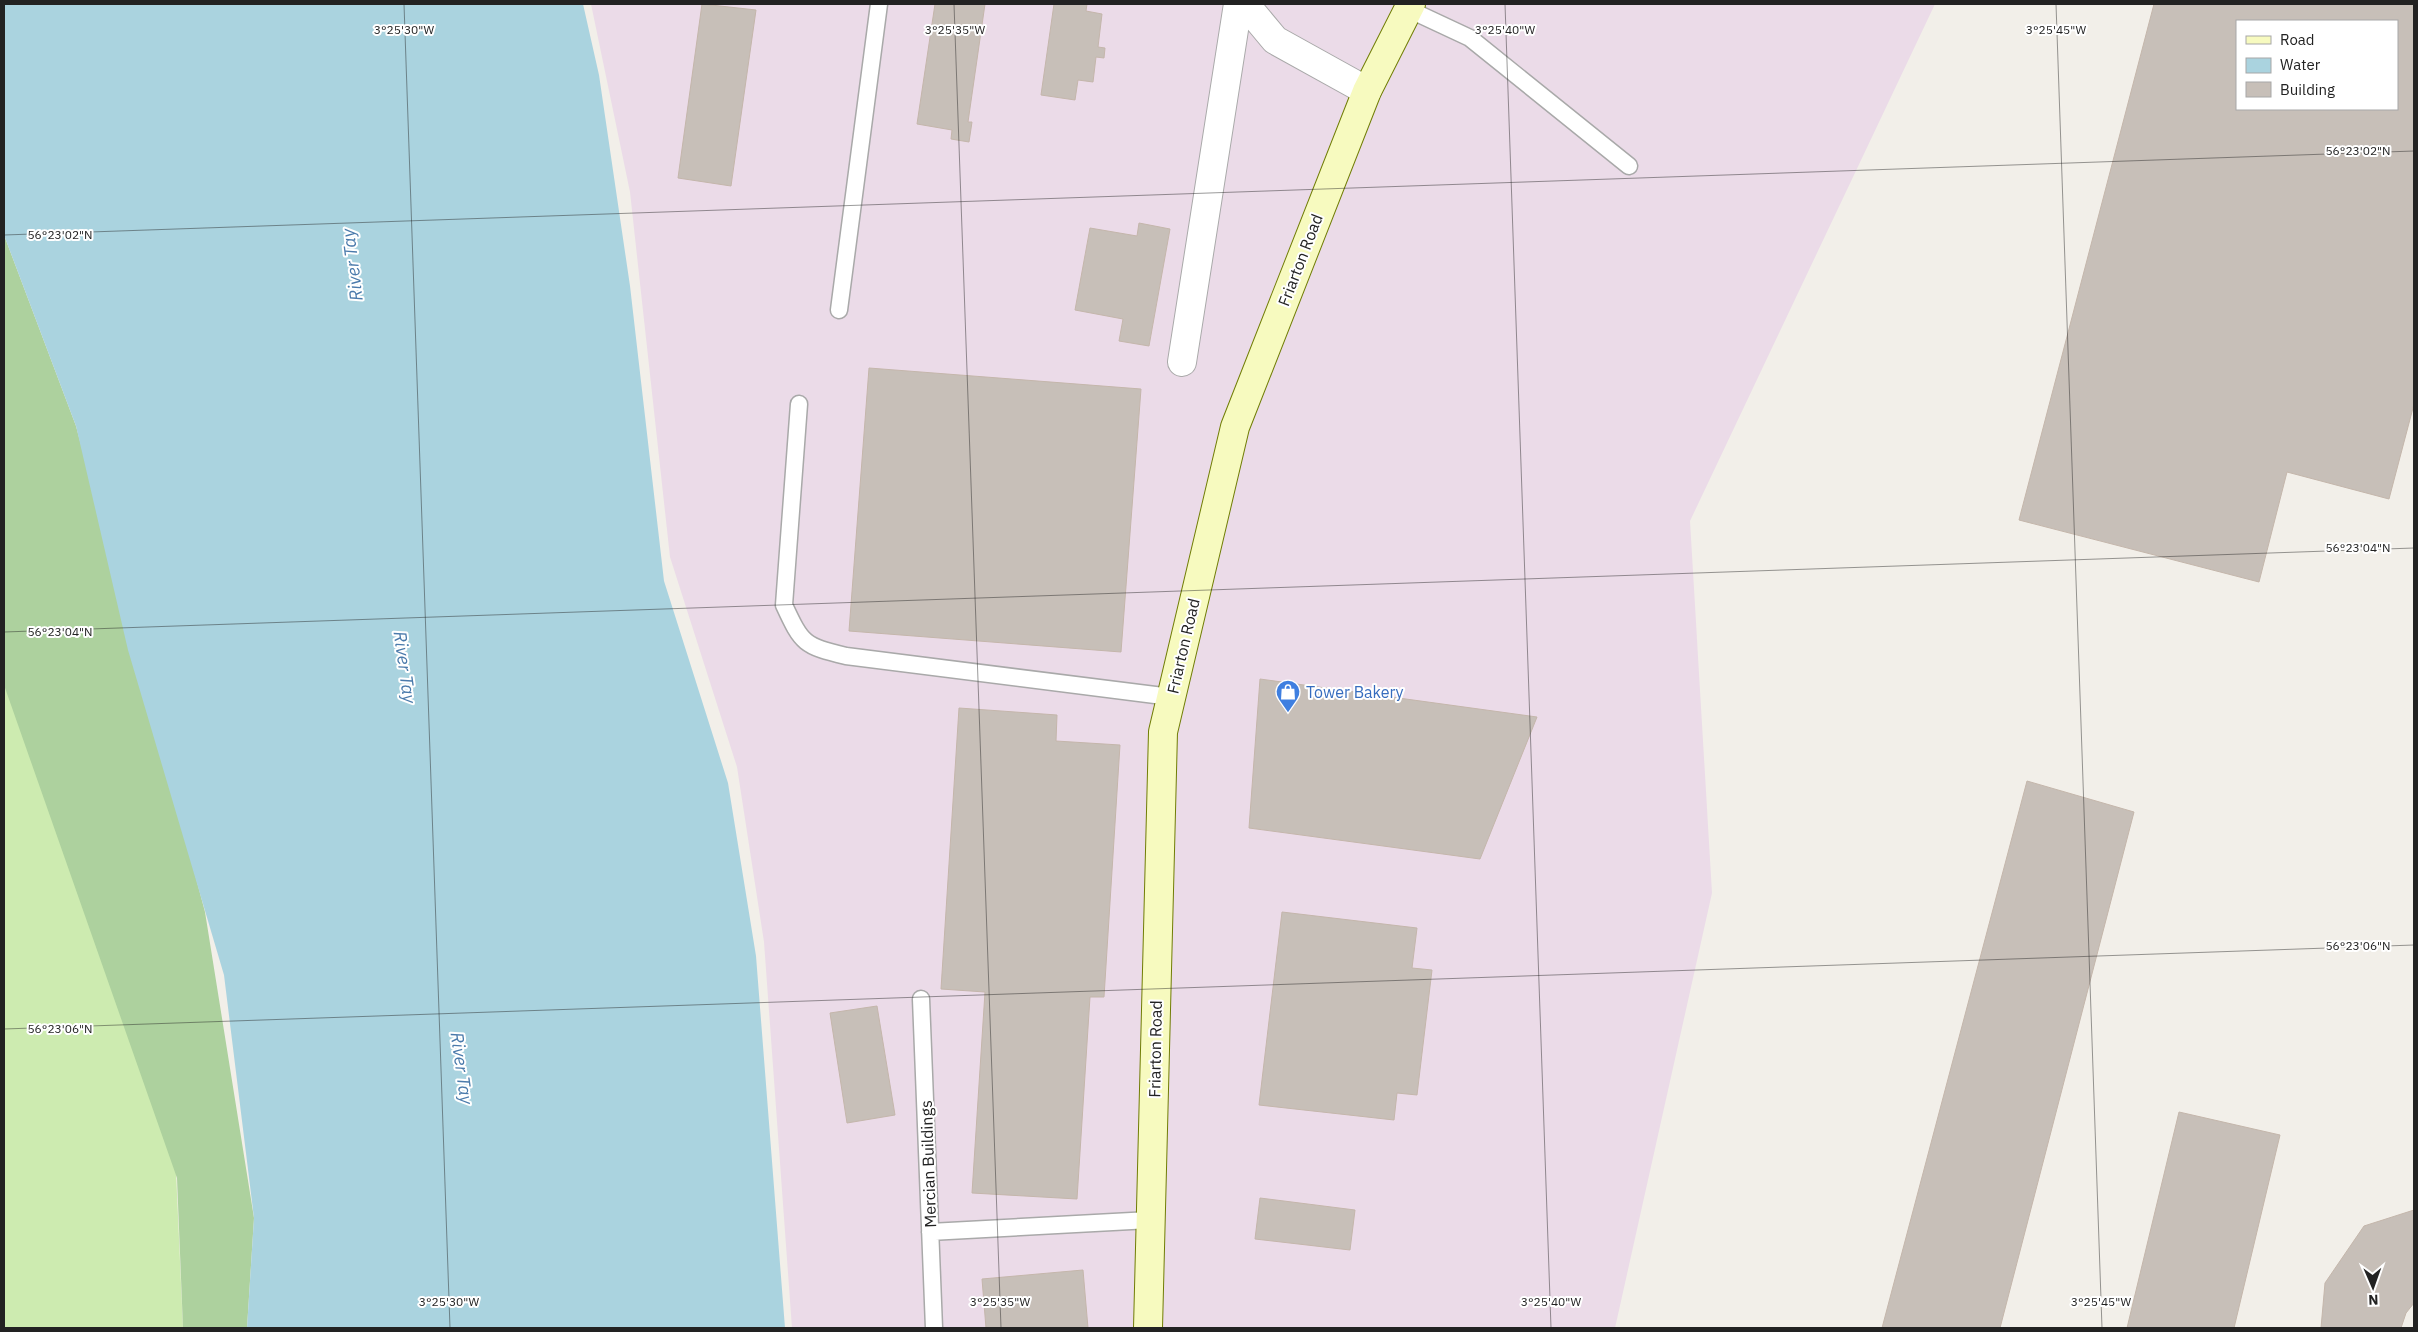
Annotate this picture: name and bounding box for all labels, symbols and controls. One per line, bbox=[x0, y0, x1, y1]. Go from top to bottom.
legend bbox=[2236, 20, 2398, 110]
text: 3°25'30"W bbox=[374, 22, 435, 37]
text: 3°25'35"W bbox=[925, 22, 986, 37]
text: 3°25'40"W bbox=[1475, 22, 1536, 37]
text: 3°25'45"W bbox=[2026, 22, 2087, 37]
text: Road bbox=[2280, 30, 2315, 49]
text: Water bbox=[2280, 55, 2321, 74]
text: Building bbox=[2280, 80, 2335, 99]
text: 56°23'02"N bbox=[2325, 143, 2391, 158]
street label: Friarton Road bbox=[1273, 211, 1327, 309]
water label: River Tay bbox=[336, 226, 368, 302]
text: 56°23'02"N bbox=[27, 227, 93, 242]
text: 56°23'04"N bbox=[2325, 540, 2391, 555]
street label: Friarton Road bbox=[1162, 596, 1204, 696]
text: 56°23'04"N bbox=[27, 624, 93, 639]
water label: River Tay bbox=[389, 629, 422, 706]
shop icon: Tower Bakery bbox=[1275, 679, 1301, 713]
place label: Tower Bakery bbox=[1306, 682, 1404, 702]
text: 56°23'06"N bbox=[2325, 938, 2391, 953]
street label: Friarton Road bbox=[1144, 1000, 1166, 1098]
text: 56°23'06"N bbox=[27, 1021, 93, 1036]
water label: River Tay bbox=[446, 1030, 479, 1107]
street label: Mercian Buildings bbox=[916, 1100, 940, 1228]
north arrow bbox=[2348, 1262, 2398, 1312]
text: N bbox=[2368, 1291, 2379, 1309]
text: 3°25'30"W bbox=[419, 1294, 480, 1309]
text: 3°25'35"W bbox=[970, 1294, 1031, 1309]
text: 3°25'40"W bbox=[1521, 1294, 1582, 1309]
text: 3°25'45"W bbox=[2071, 1294, 2132, 1309]

